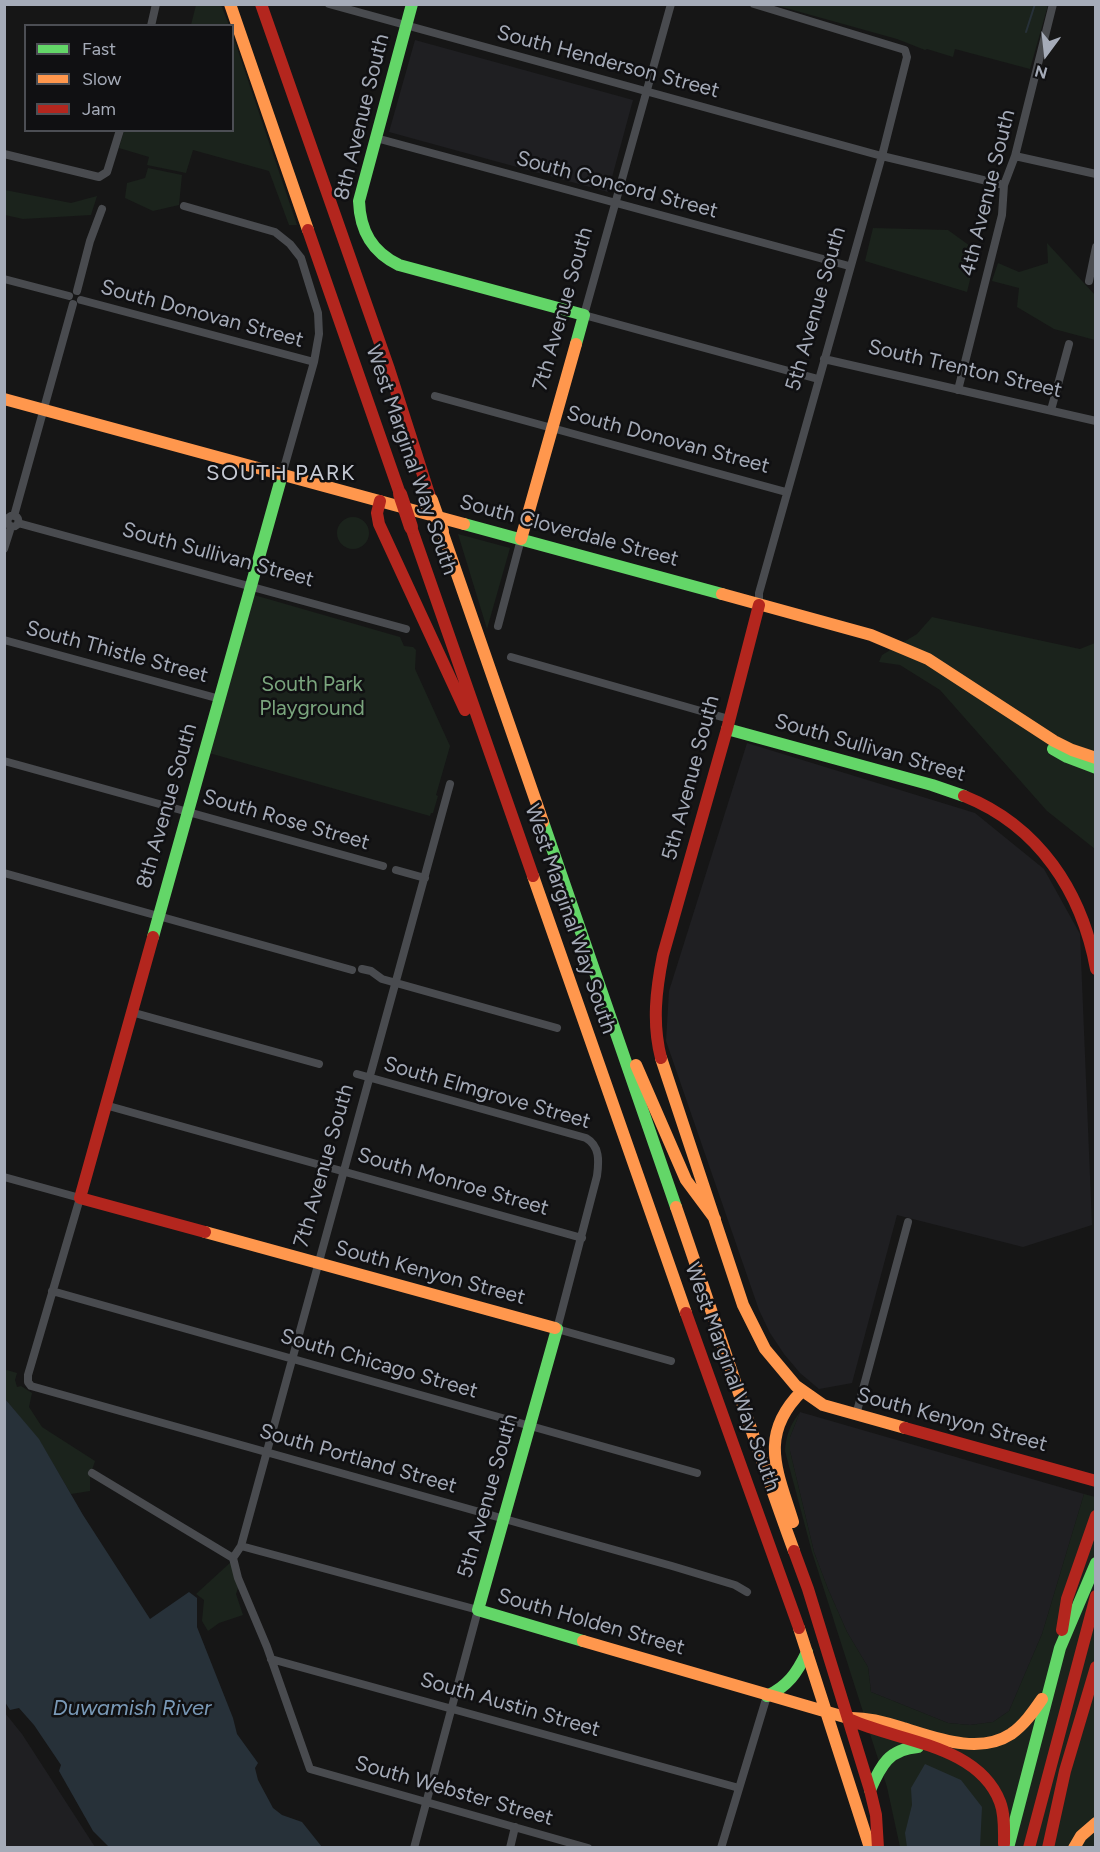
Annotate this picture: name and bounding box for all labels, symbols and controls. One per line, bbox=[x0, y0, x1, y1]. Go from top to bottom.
street label: South Henderson Street bbox=[494, 20, 722, 104]
legend bbox=[24, 24, 234, 132]
north arrow bbox=[1016, 24, 1076, 84]
street label: 8th Avenue South bbox=[329, 31, 395, 203]
text: Fast bbox=[82, 38, 116, 60]
text: N bbox=[1033, 61, 1050, 83]
text: Slow bbox=[82, 68, 121, 90]
text: Jam bbox=[82, 98, 116, 120]
street label: 4th Avenue South bbox=[955, 107, 1021, 279]
street label: South Concord Street bbox=[513, 146, 721, 224]
street label: 7th Avenue South bbox=[528, 224, 598, 394]
street label: 5th Avenue South bbox=[781, 224, 851, 394]
street label: South Donovan Street bbox=[98, 275, 306, 353]
street label: South Trenton Street bbox=[866, 334, 1064, 404]
street label: West Marginal Way South bbox=[360, 342, 462, 578]
street label: South Donovan Street bbox=[564, 401, 772, 479]
district label: SOUTH PARK bbox=[206, 461, 356, 487]
street label: South Cloverdale Street bbox=[457, 490, 681, 572]
street label: South Sullivan Street bbox=[119, 517, 317, 593]
street label: South Thistle Street bbox=[23, 616, 211, 688]
park label: South Park Playground bbox=[259, 672, 365, 722]
street label: 5th Avenue South bbox=[657, 693, 725, 863]
street label: South Sullivan Street bbox=[772, 709, 968, 787]
street label: 8th Avenue South bbox=[131, 721, 203, 891]
street label: South Rose Street bbox=[200, 784, 372, 856]
street label: West Marginal Way South bbox=[519, 801, 621, 1037]
street label: South Elmgrove Street bbox=[381, 1051, 593, 1135]
street label: 7th Avenue South bbox=[289, 1081, 359, 1251]
street label: South Monroe Street bbox=[354, 1143, 552, 1221]
street label: South Kenyon Street bbox=[332, 1235, 528, 1311]
street label: West Marginal Way South bbox=[679, 1259, 785, 1495]
street label: South Chicago Street bbox=[278, 1324, 480, 1404]
street label: South Kenyon Street bbox=[854, 1382, 1050, 1458]
street label: 5th Avenue South bbox=[453, 1411, 523, 1581]
street label: South Portland Street bbox=[256, 1419, 460, 1499]
street label: South Holden Street bbox=[494, 1583, 688, 1661]
street label: South Austin Street bbox=[417, 1667, 603, 1743]
water label: Duwamish River bbox=[53, 1696, 211, 1722]
street label: South Webster Street bbox=[352, 1751, 556, 1831]

